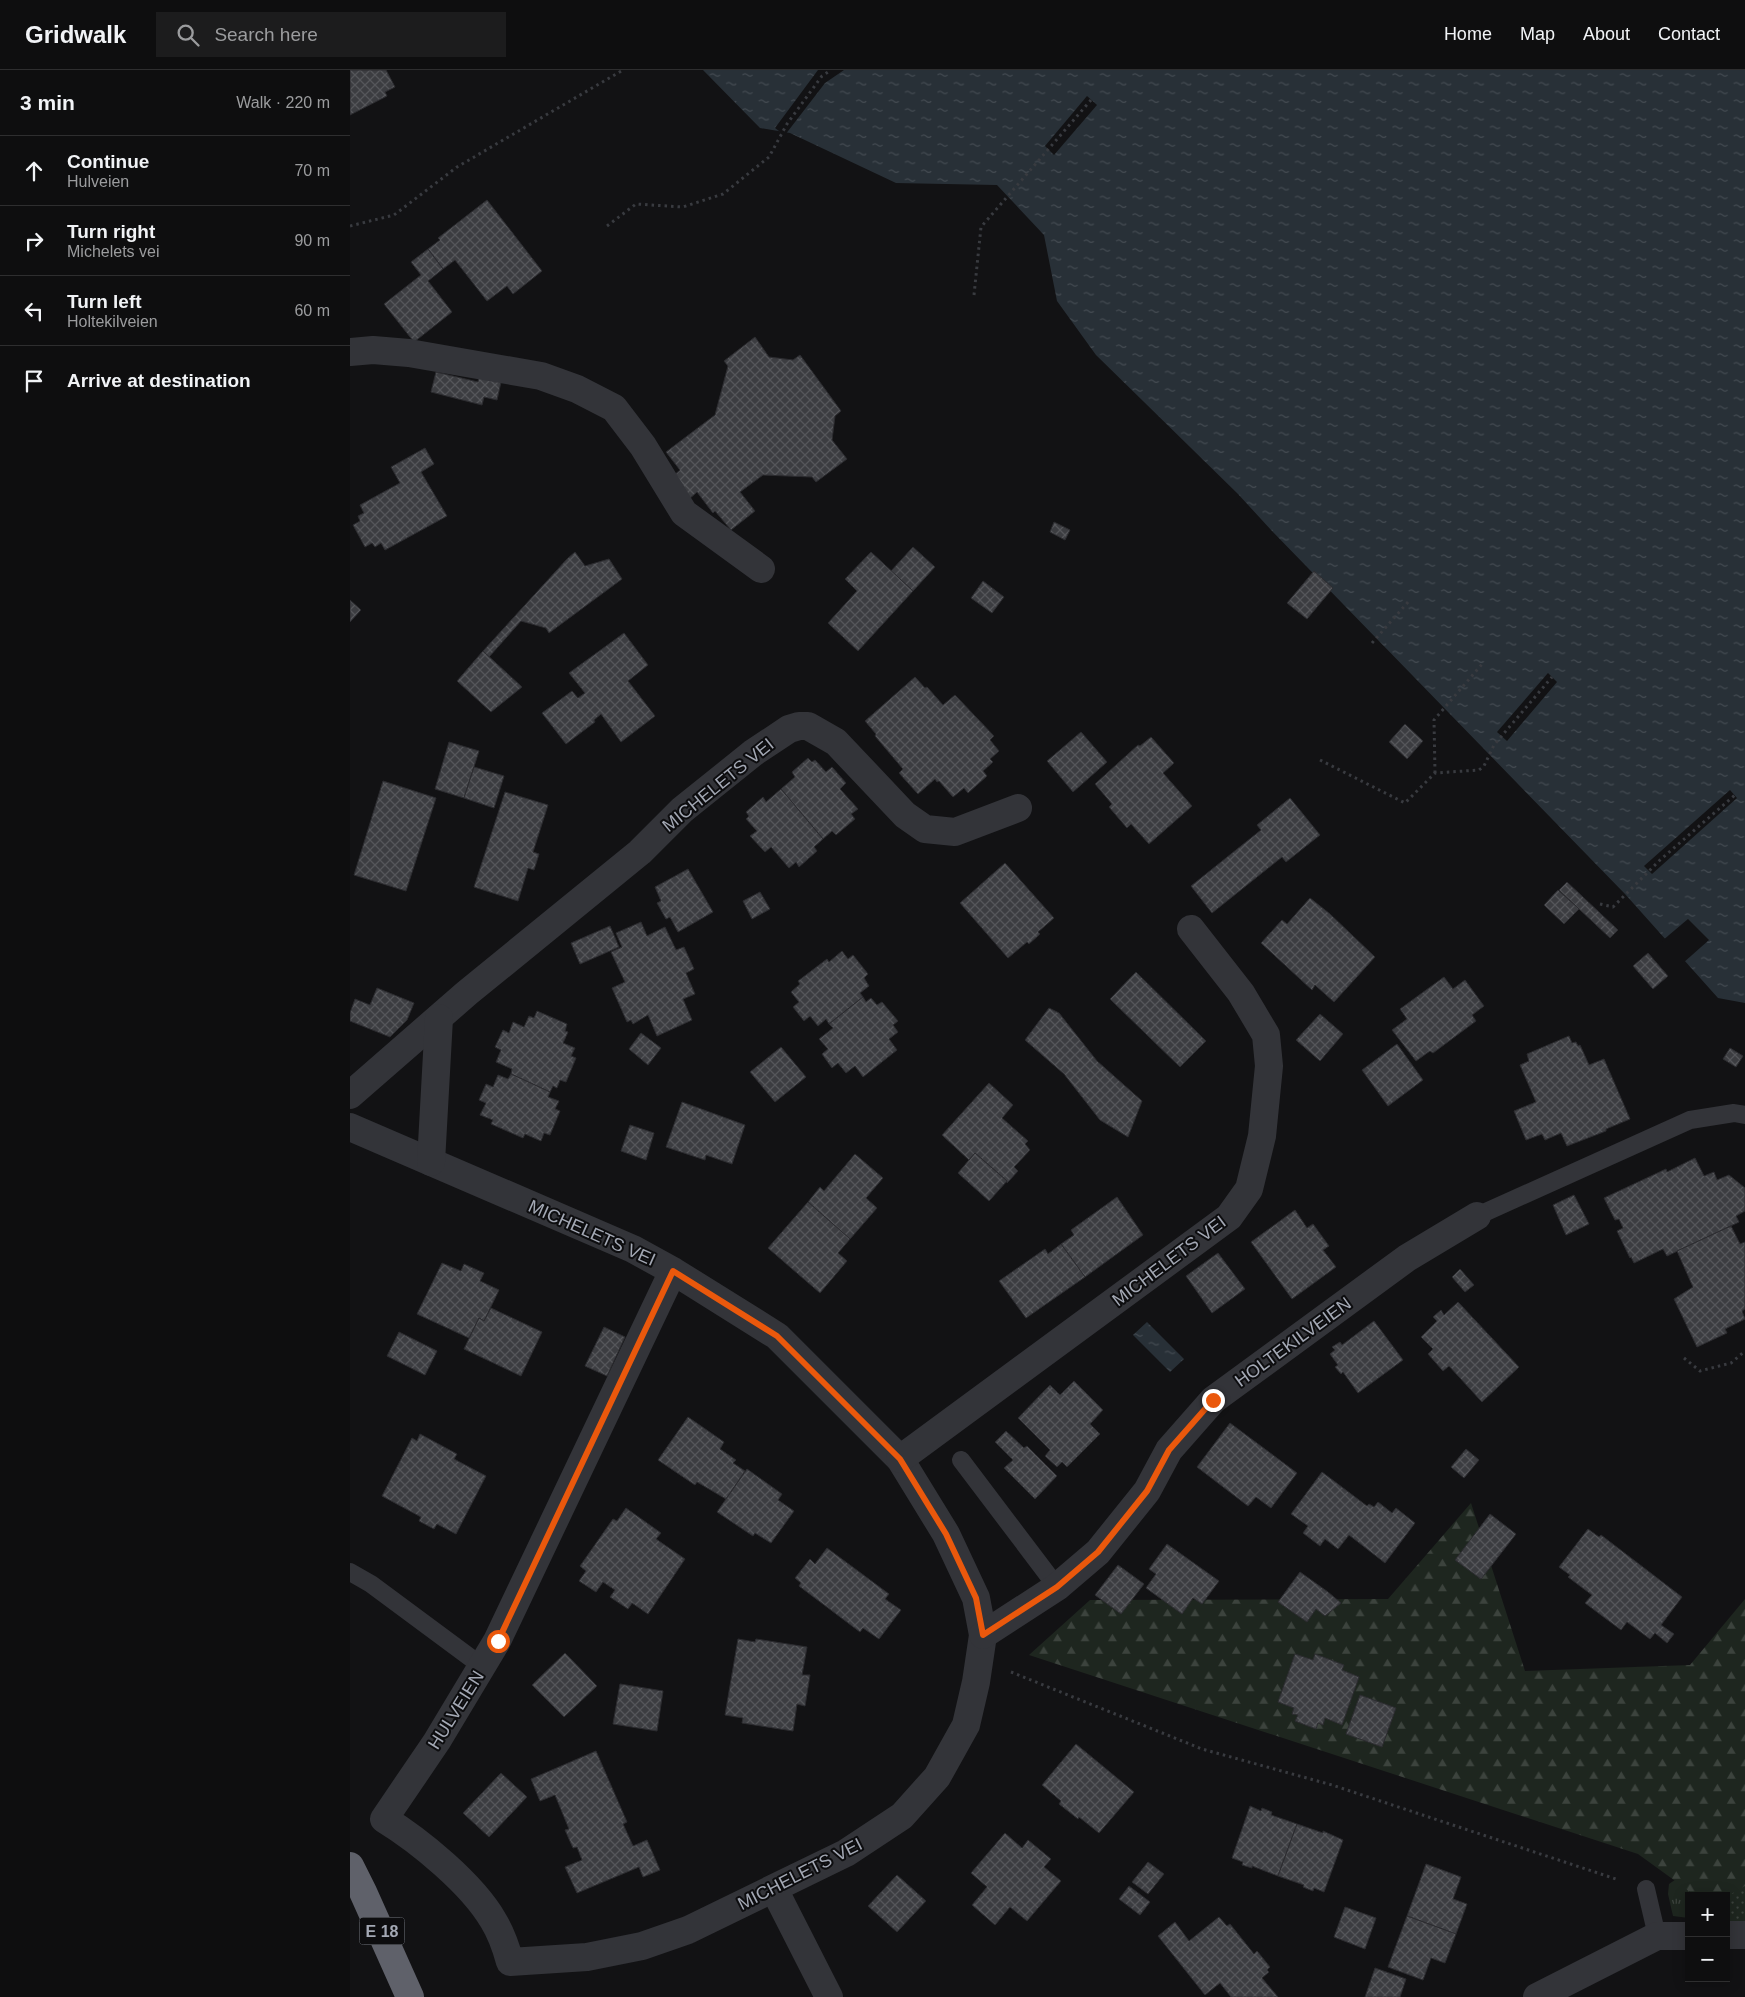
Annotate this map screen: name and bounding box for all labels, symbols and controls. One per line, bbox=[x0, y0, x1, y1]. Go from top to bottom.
search box bbox=[156, 12, 506, 57]
text: Gridwalk bbox=[25, 21, 126, 48]
icon: search bbox=[174, 21, 202, 49]
text: Search here bbox=[214, 24, 318, 45]
text: Home bbox=[1444, 24, 1492, 44]
text: Map bbox=[1520, 24, 1555, 44]
text: About bbox=[1583, 24, 1630, 44]
text: Contact bbox=[1658, 24, 1720, 44]
text: 3 min bbox=[20, 91, 75, 114]
text: Walk · 220 m bbox=[236, 94, 330, 111]
text: Continue bbox=[67, 151, 149, 172]
icon: ahead bbox=[20, 157, 48, 185]
text: 70 m bbox=[294, 162, 330, 179]
text: Hulveien bbox=[67, 173, 129, 190]
text: Turn right bbox=[67, 221, 155, 242]
icon: right bbox=[20, 227, 48, 255]
text: 90 m bbox=[294, 232, 330, 249]
text: Michelets vei bbox=[67, 243, 159, 260]
text: Turn left bbox=[67, 291, 142, 312]
icon: left bbox=[20, 297, 48, 325]
text: 60 m bbox=[294, 302, 330, 319]
text: Holtekilveien bbox=[67, 313, 158, 330]
icon: arrive bbox=[20, 367, 48, 395]
text: Arrive at destination bbox=[67, 370, 251, 391]
street label: MICHELETS VEI bbox=[658, 734, 778, 836]
street label: MICHELETS VEI bbox=[525, 1196, 659, 1270]
street label: MICHELETS VEI bbox=[1108, 1212, 1230, 1310]
street label: HOLTEKILVEIEN bbox=[1231, 1293, 1355, 1391]
route end bbox=[1202, 1389, 1225, 1412]
route start bbox=[487, 1630, 510, 1653]
street label: HULVEIEN bbox=[424, 1667, 488, 1753]
street label: MICHELETS VEI bbox=[734, 1834, 866, 1914]
map controls bbox=[1685, 1892, 1730, 1982]
button: + bbox=[1685, 1892, 1730, 1937]
road number: E 18 bbox=[360, 1918, 404, 1944]
button: − bbox=[1685, 1937, 1730, 1982]

